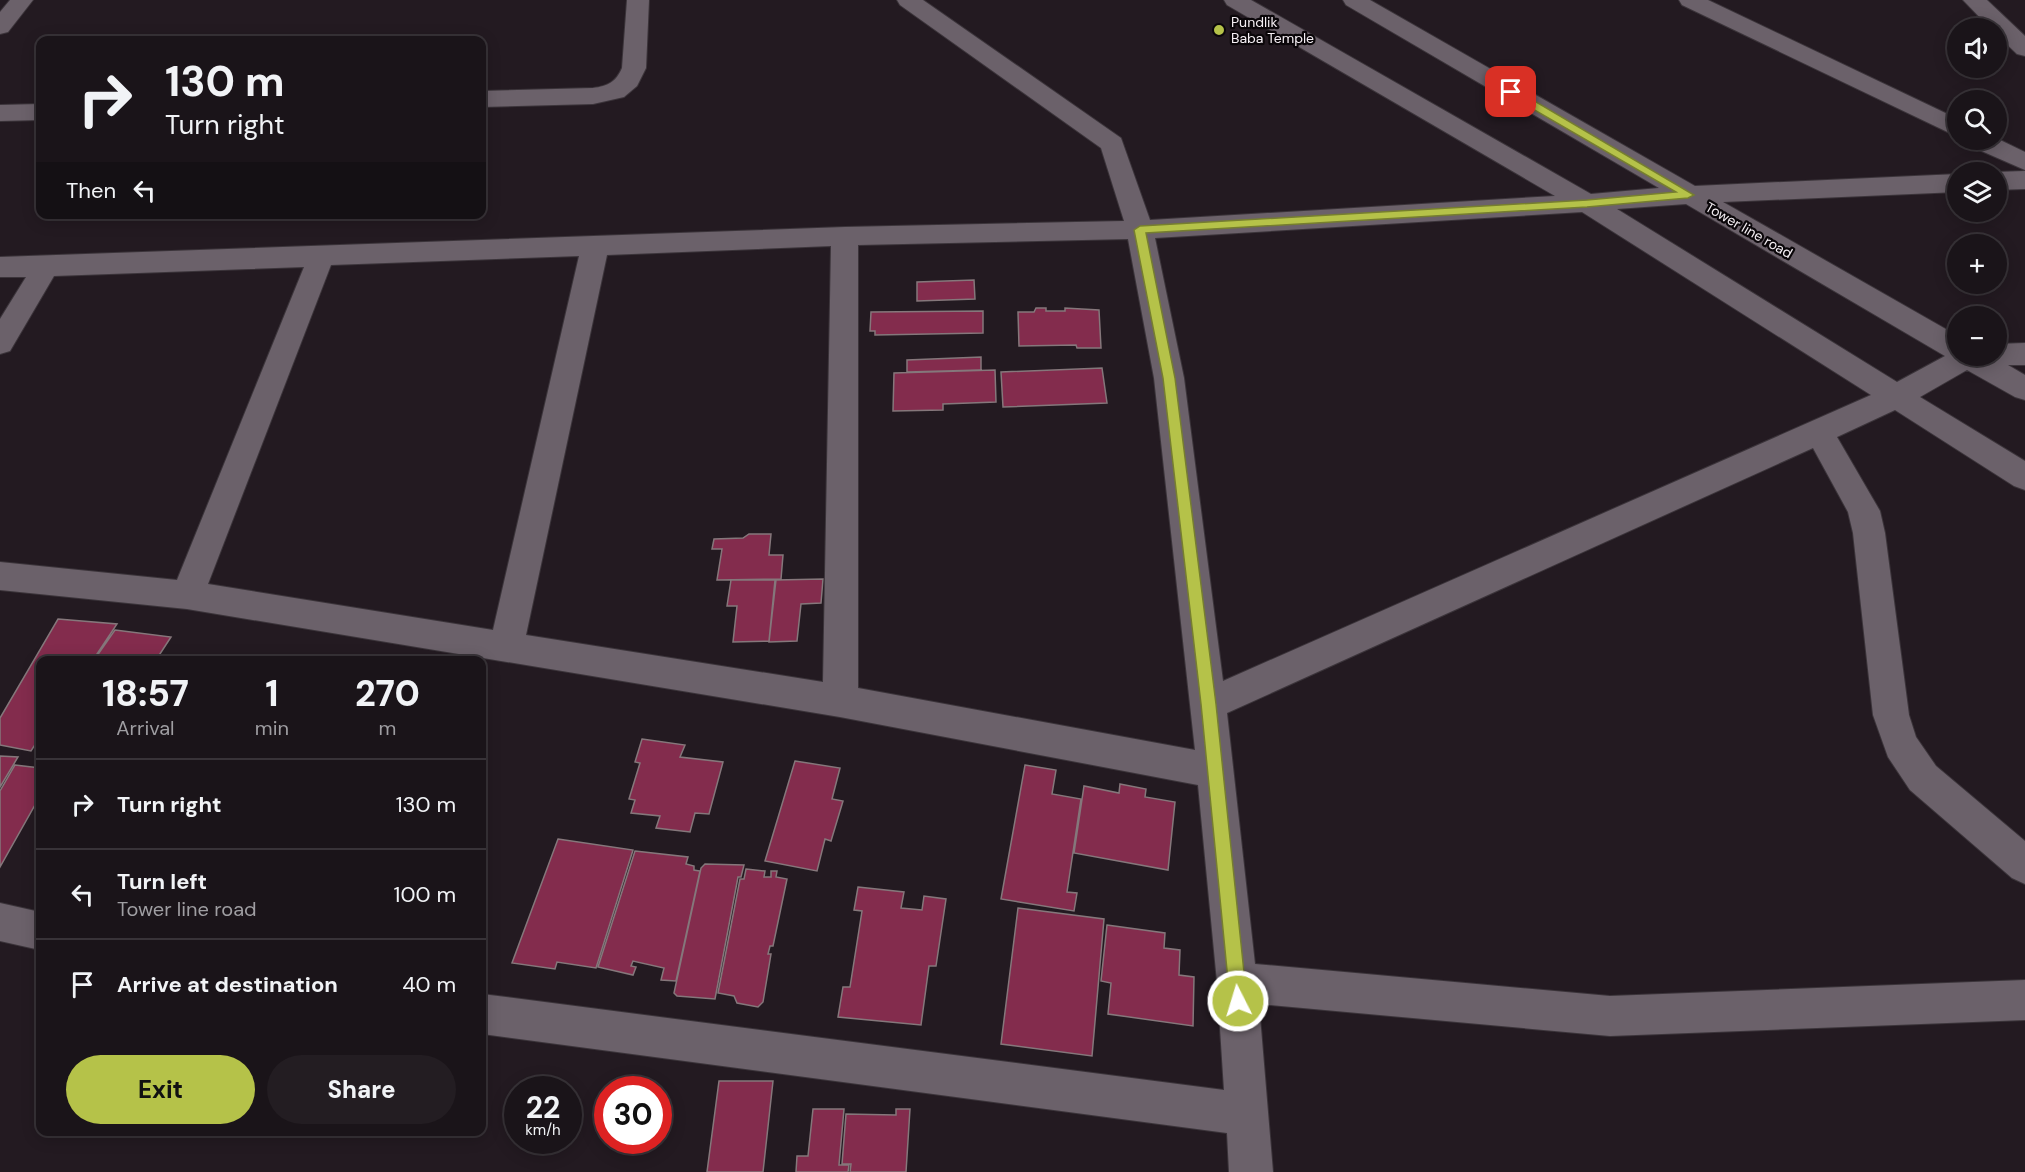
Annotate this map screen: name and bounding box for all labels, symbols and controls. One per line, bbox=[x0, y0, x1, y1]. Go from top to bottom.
place label: Pundlik Baba Temple bbox=[1231, 13, 1314, 47]
map controls bbox=[1947, 18, 2007, 366]
button: sound bbox=[1947, 18, 2007, 78]
marker: Pundlik Baba Temple bbox=[1212, 23, 1226, 37]
text: 130 m bbox=[165, 54, 285, 109]
icon: right bbox=[66, 60, 144, 138]
pin bbox=[1485, 66, 1536, 117]
icon: arrive bbox=[1494, 75, 1527, 108]
button: search bbox=[1947, 90, 2007, 150]
text: Turn right bbox=[165, 107, 285, 142]
button: layers bbox=[1947, 162, 2007, 222]
icon: left bbox=[128, 174, 161, 207]
text: Then bbox=[66, 176, 116, 205]
street label: Tower line road bbox=[1702, 198, 1796, 262]
button: + bbox=[1947, 234, 2007, 294]
button: − bbox=[1947, 306, 2007, 366]
text: 18:57 bbox=[102, 670, 189, 717]
text: 1 bbox=[265, 670, 279, 717]
text: 270 bbox=[355, 670, 420, 717]
text: Arrival bbox=[116, 715, 175, 741]
text: min bbox=[255, 715, 289, 741]
text: m bbox=[379, 715, 396, 741]
icon: right bbox=[66, 788, 99, 821]
text: Turn right bbox=[117, 790, 222, 819]
text: 130 m bbox=[396, 790, 456, 819]
text: Turn left bbox=[117, 867, 207, 896]
icon: left bbox=[66, 878, 99, 911]
text: 100 m bbox=[394, 880, 456, 909]
text: Tower line road bbox=[117, 896, 257, 922]
icon: arrive bbox=[66, 968, 99, 1001]
position arrow bbox=[1206, 969, 1270, 1033]
text: Arrive at destination bbox=[117, 970, 338, 999]
text: 40 m bbox=[402, 970, 456, 999]
button: Exit bbox=[66, 1055, 255, 1124]
button: Share bbox=[267, 1055, 456, 1124]
speed limit sign: 30 bbox=[594, 1076, 672, 1154]
text: 22 bbox=[526, 1088, 560, 1127]
text: km/h bbox=[525, 1120, 561, 1140]

